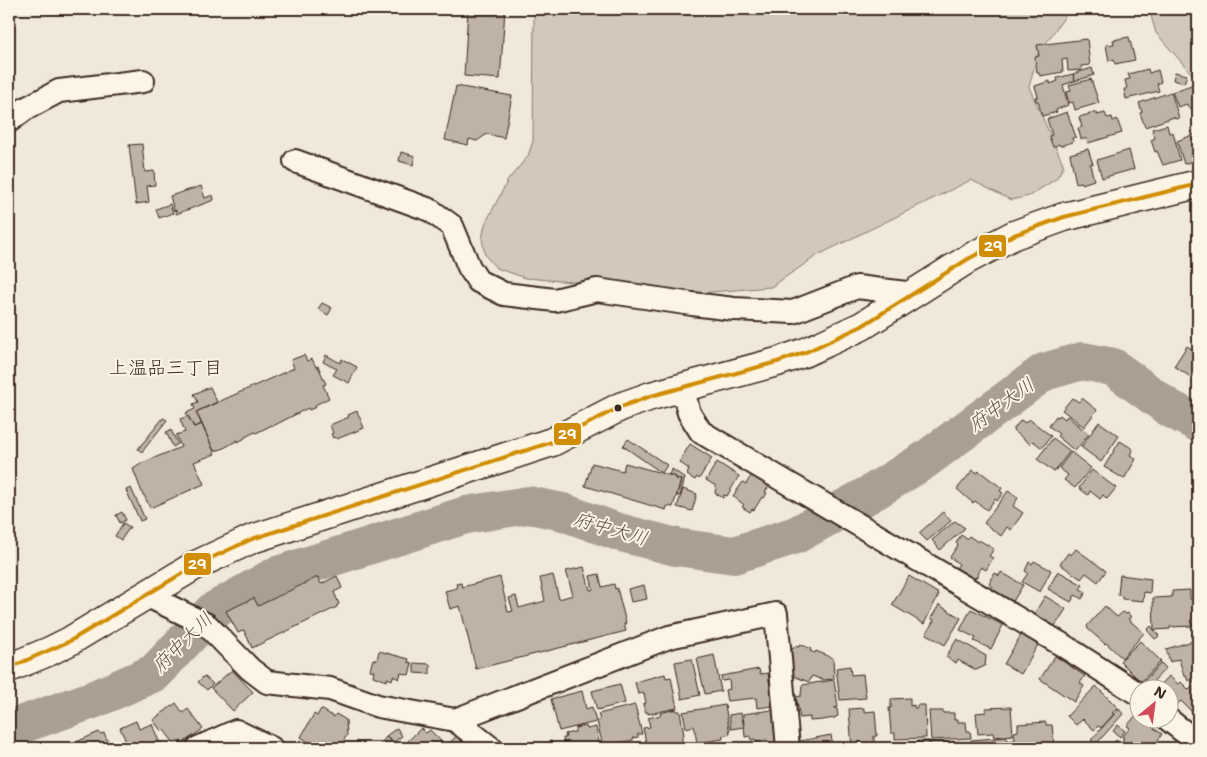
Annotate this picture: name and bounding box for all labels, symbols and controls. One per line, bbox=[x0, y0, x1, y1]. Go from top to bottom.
line badge: 29 bbox=[978, 234, 1007, 258]
text: 29 bbox=[983, 237, 1003, 255]
district label: 上温品三丁目 bbox=[109, 355, 223, 380]
water label: 府中大川 bbox=[963, 372, 1039, 437]
unlabelled marker bbox=[613, 403, 623, 413]
line badge: 29 bbox=[553, 422, 582, 446]
text: 29 bbox=[557, 425, 577, 443]
water label: 府中大川 bbox=[571, 506, 651, 551]
line badge: 29 bbox=[183, 552, 212, 576]
text: 29 bbox=[187, 555, 207, 573]
water label: 府中大川 bbox=[147, 607, 218, 678]
north arrow bbox=[1130, 680, 1180, 730]
text: N bbox=[1151, 682, 1170, 703]

